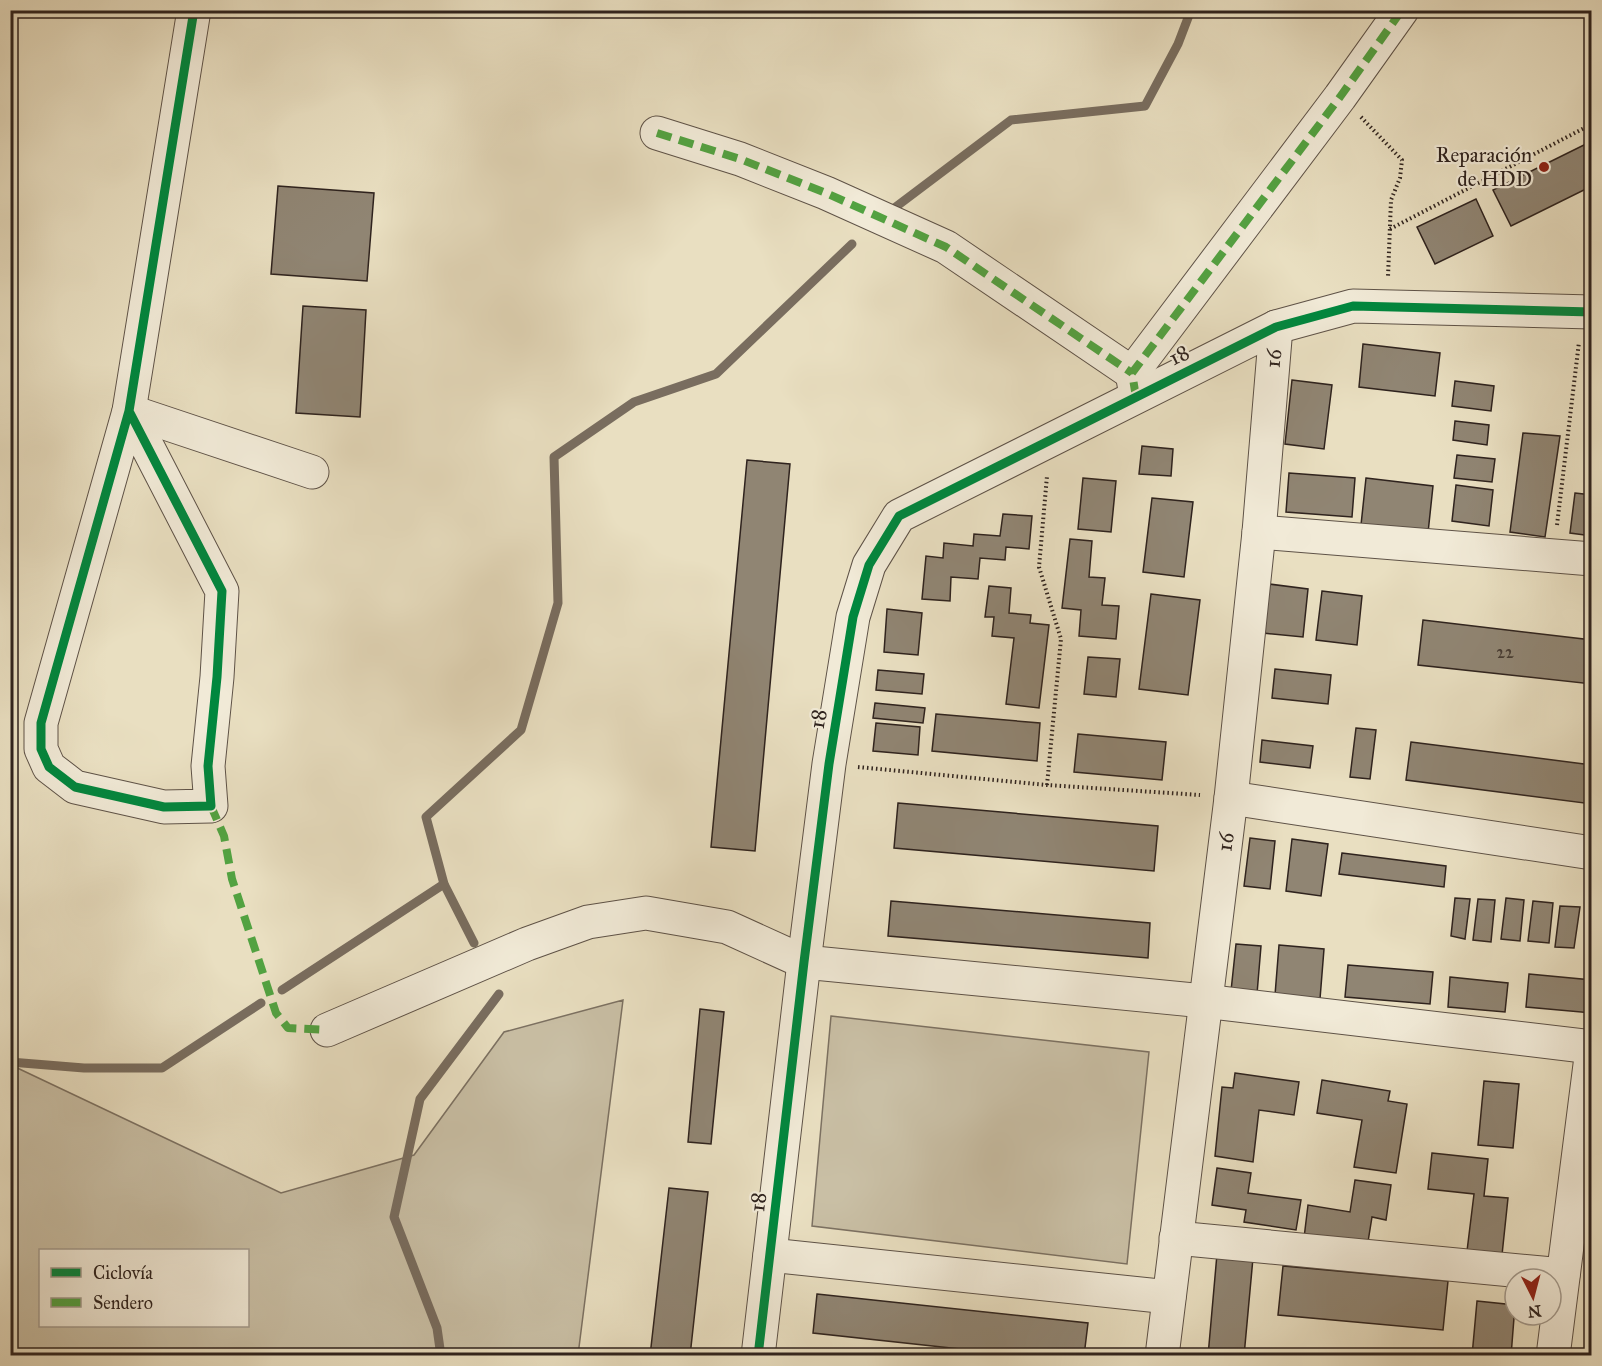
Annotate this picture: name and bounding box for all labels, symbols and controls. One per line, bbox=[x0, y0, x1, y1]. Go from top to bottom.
place label: Reparación de HDD bbox=[1436, 142, 1532, 192]
marker: Reparación de HDD bbox=[1537, 160, 1551, 174]
street label: 18 bbox=[1164, 339, 1194, 371]
street label: 16 bbox=[1260, 347, 1287, 369]
house number: 22 bbox=[1496, 641, 1514, 663]
street label: 18 bbox=[804, 707, 832, 731]
street label: 16 bbox=[1212, 830, 1240, 853]
street label: 18 bbox=[744, 1191, 772, 1213]
legend bbox=[39, 1249, 249, 1327]
text: Ciclovía bbox=[93, 1262, 153, 1284]
north arrow bbox=[1503, 1267, 1563, 1327]
text: Sendero bbox=[93, 1292, 153, 1314]
text: N bbox=[1526, 1301, 1542, 1322]

